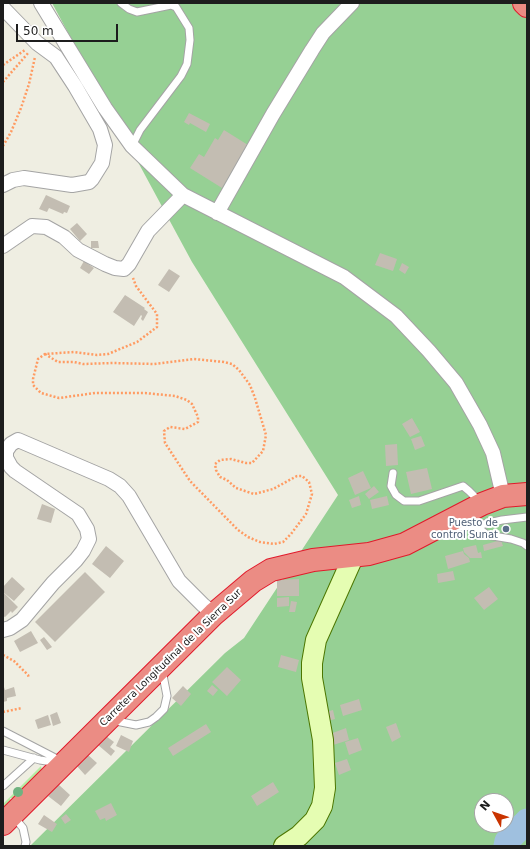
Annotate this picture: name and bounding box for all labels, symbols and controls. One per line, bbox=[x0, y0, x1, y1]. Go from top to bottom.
scale bar bbox=[18, 16, 120, 42]
text: 50 m bbox=[23, 24, 54, 38]
place label: Puesto de control Sunat bbox=[431, 517, 498, 540]
marker: Puesto de control Sunat bbox=[501, 524, 511, 534]
street label: Carretera Longitudinal de la Sierra Sur bbox=[98, 587, 244, 729]
north arrow bbox=[474, 793, 514, 833]
text: N bbox=[477, 798, 493, 813]

